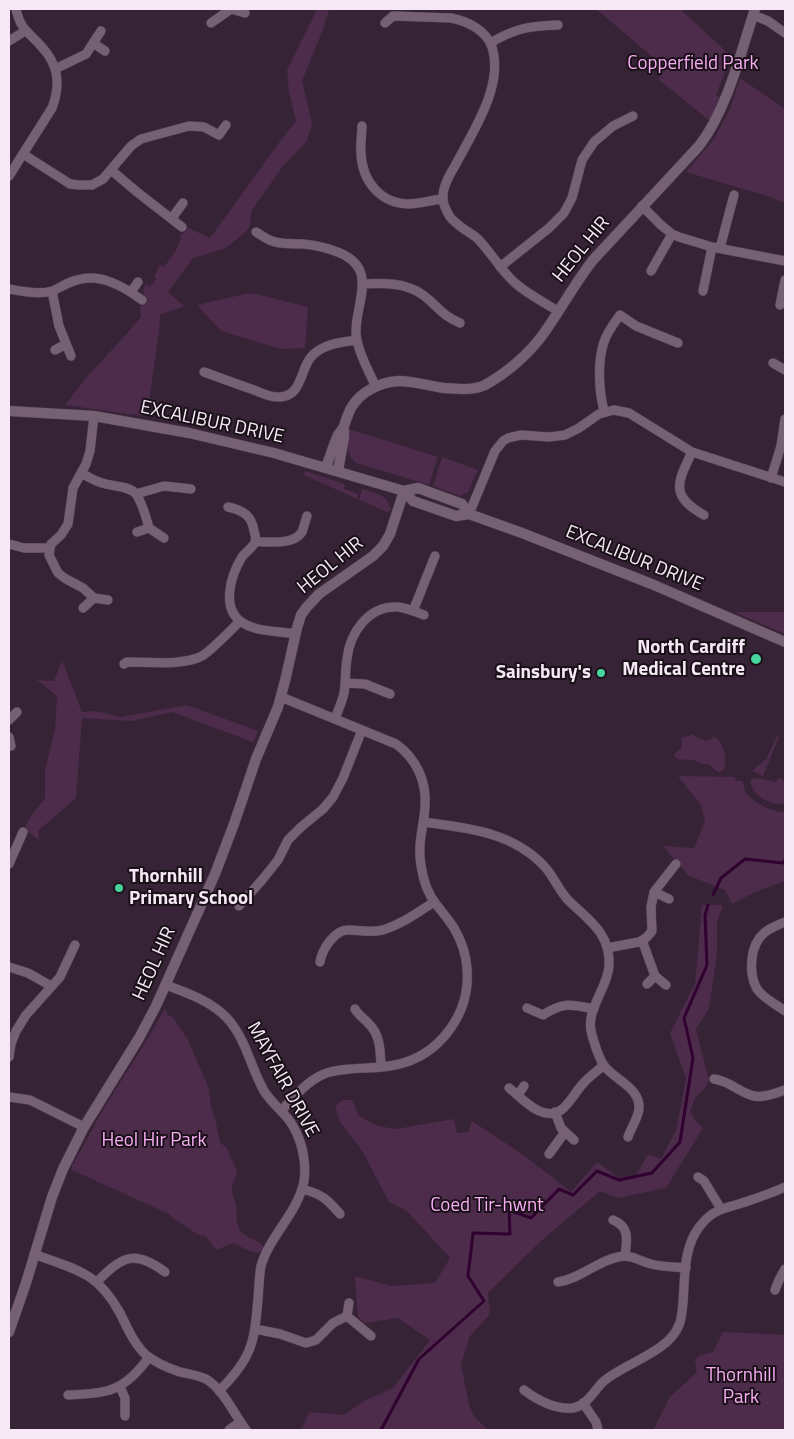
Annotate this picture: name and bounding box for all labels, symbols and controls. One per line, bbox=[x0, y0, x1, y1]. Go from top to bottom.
park label: Copperfield Park bbox=[627, 53, 759, 75]
street label: HEOL HIR bbox=[549, 212, 615, 288]
street label: EXCALIBUR DRIVE bbox=[138, 397, 286, 449]
street label: EXCALIBUR DRIVE bbox=[562, 521, 706, 597]
street label: HEOL HIR bbox=[293, 533, 369, 599]
place label: North Cardiff Medical Centre bbox=[622, 637, 745, 681]
marker: North Cardiff Medical Centre bbox=[749, 652, 763, 666]
place label: Sainsbury's bbox=[496, 662, 591, 684]
marker: Sainsbury's bbox=[595, 667, 607, 679]
place label: Thornhill Primary School bbox=[129, 866, 253, 910]
marker: Thornhill Primary School bbox=[113, 882, 125, 894]
street label: HEOL HIR bbox=[129, 924, 181, 1004]
street label: MAYFAIR DRIVE bbox=[241, 1018, 323, 1142]
park label: Heol Hir Park bbox=[101, 1130, 207, 1152]
park label: Coed Tir-hwnt bbox=[430, 1195, 544, 1217]
park label: Thornhill Park bbox=[706, 1365, 776, 1409]

